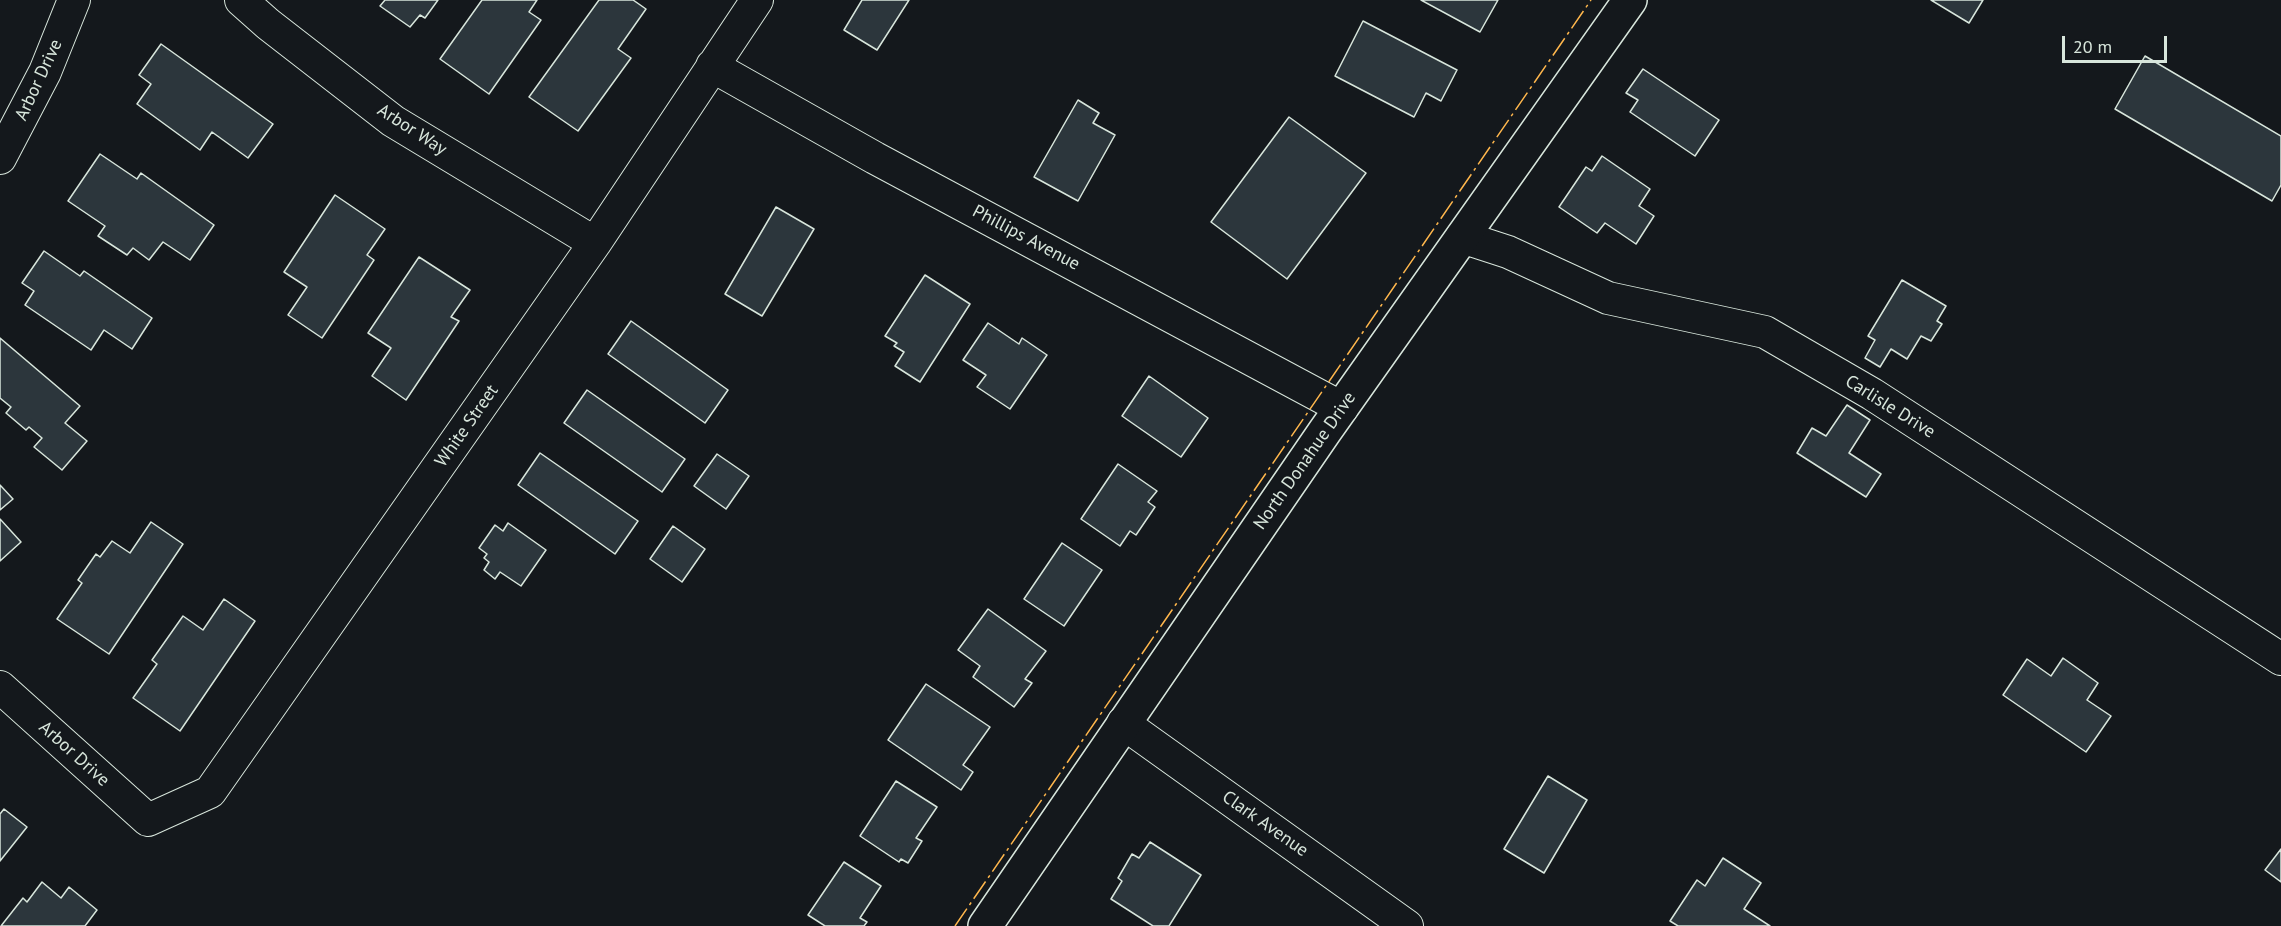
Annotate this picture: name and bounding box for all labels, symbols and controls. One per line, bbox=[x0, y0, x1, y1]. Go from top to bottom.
scale bar bbox=[2065, 24, 2170, 62]
text: 20 m bbox=[2073, 35, 2112, 58]
street label: Arbor Drive bbox=[11, 36, 67, 124]
street label: Arbor Way bbox=[373, 100, 451, 160]
street label: Phillips Avenue bbox=[969, 201, 1083, 275]
street label: Carlisle Drive bbox=[1841, 371, 1939, 443]
street label: White Street bbox=[431, 381, 503, 471]
street label: North Donahue Drive bbox=[1249, 388, 1361, 534]
street label: Arbor Drive bbox=[34, 717, 114, 791]
street label: Clark Avenue bbox=[1218, 786, 1312, 862]

